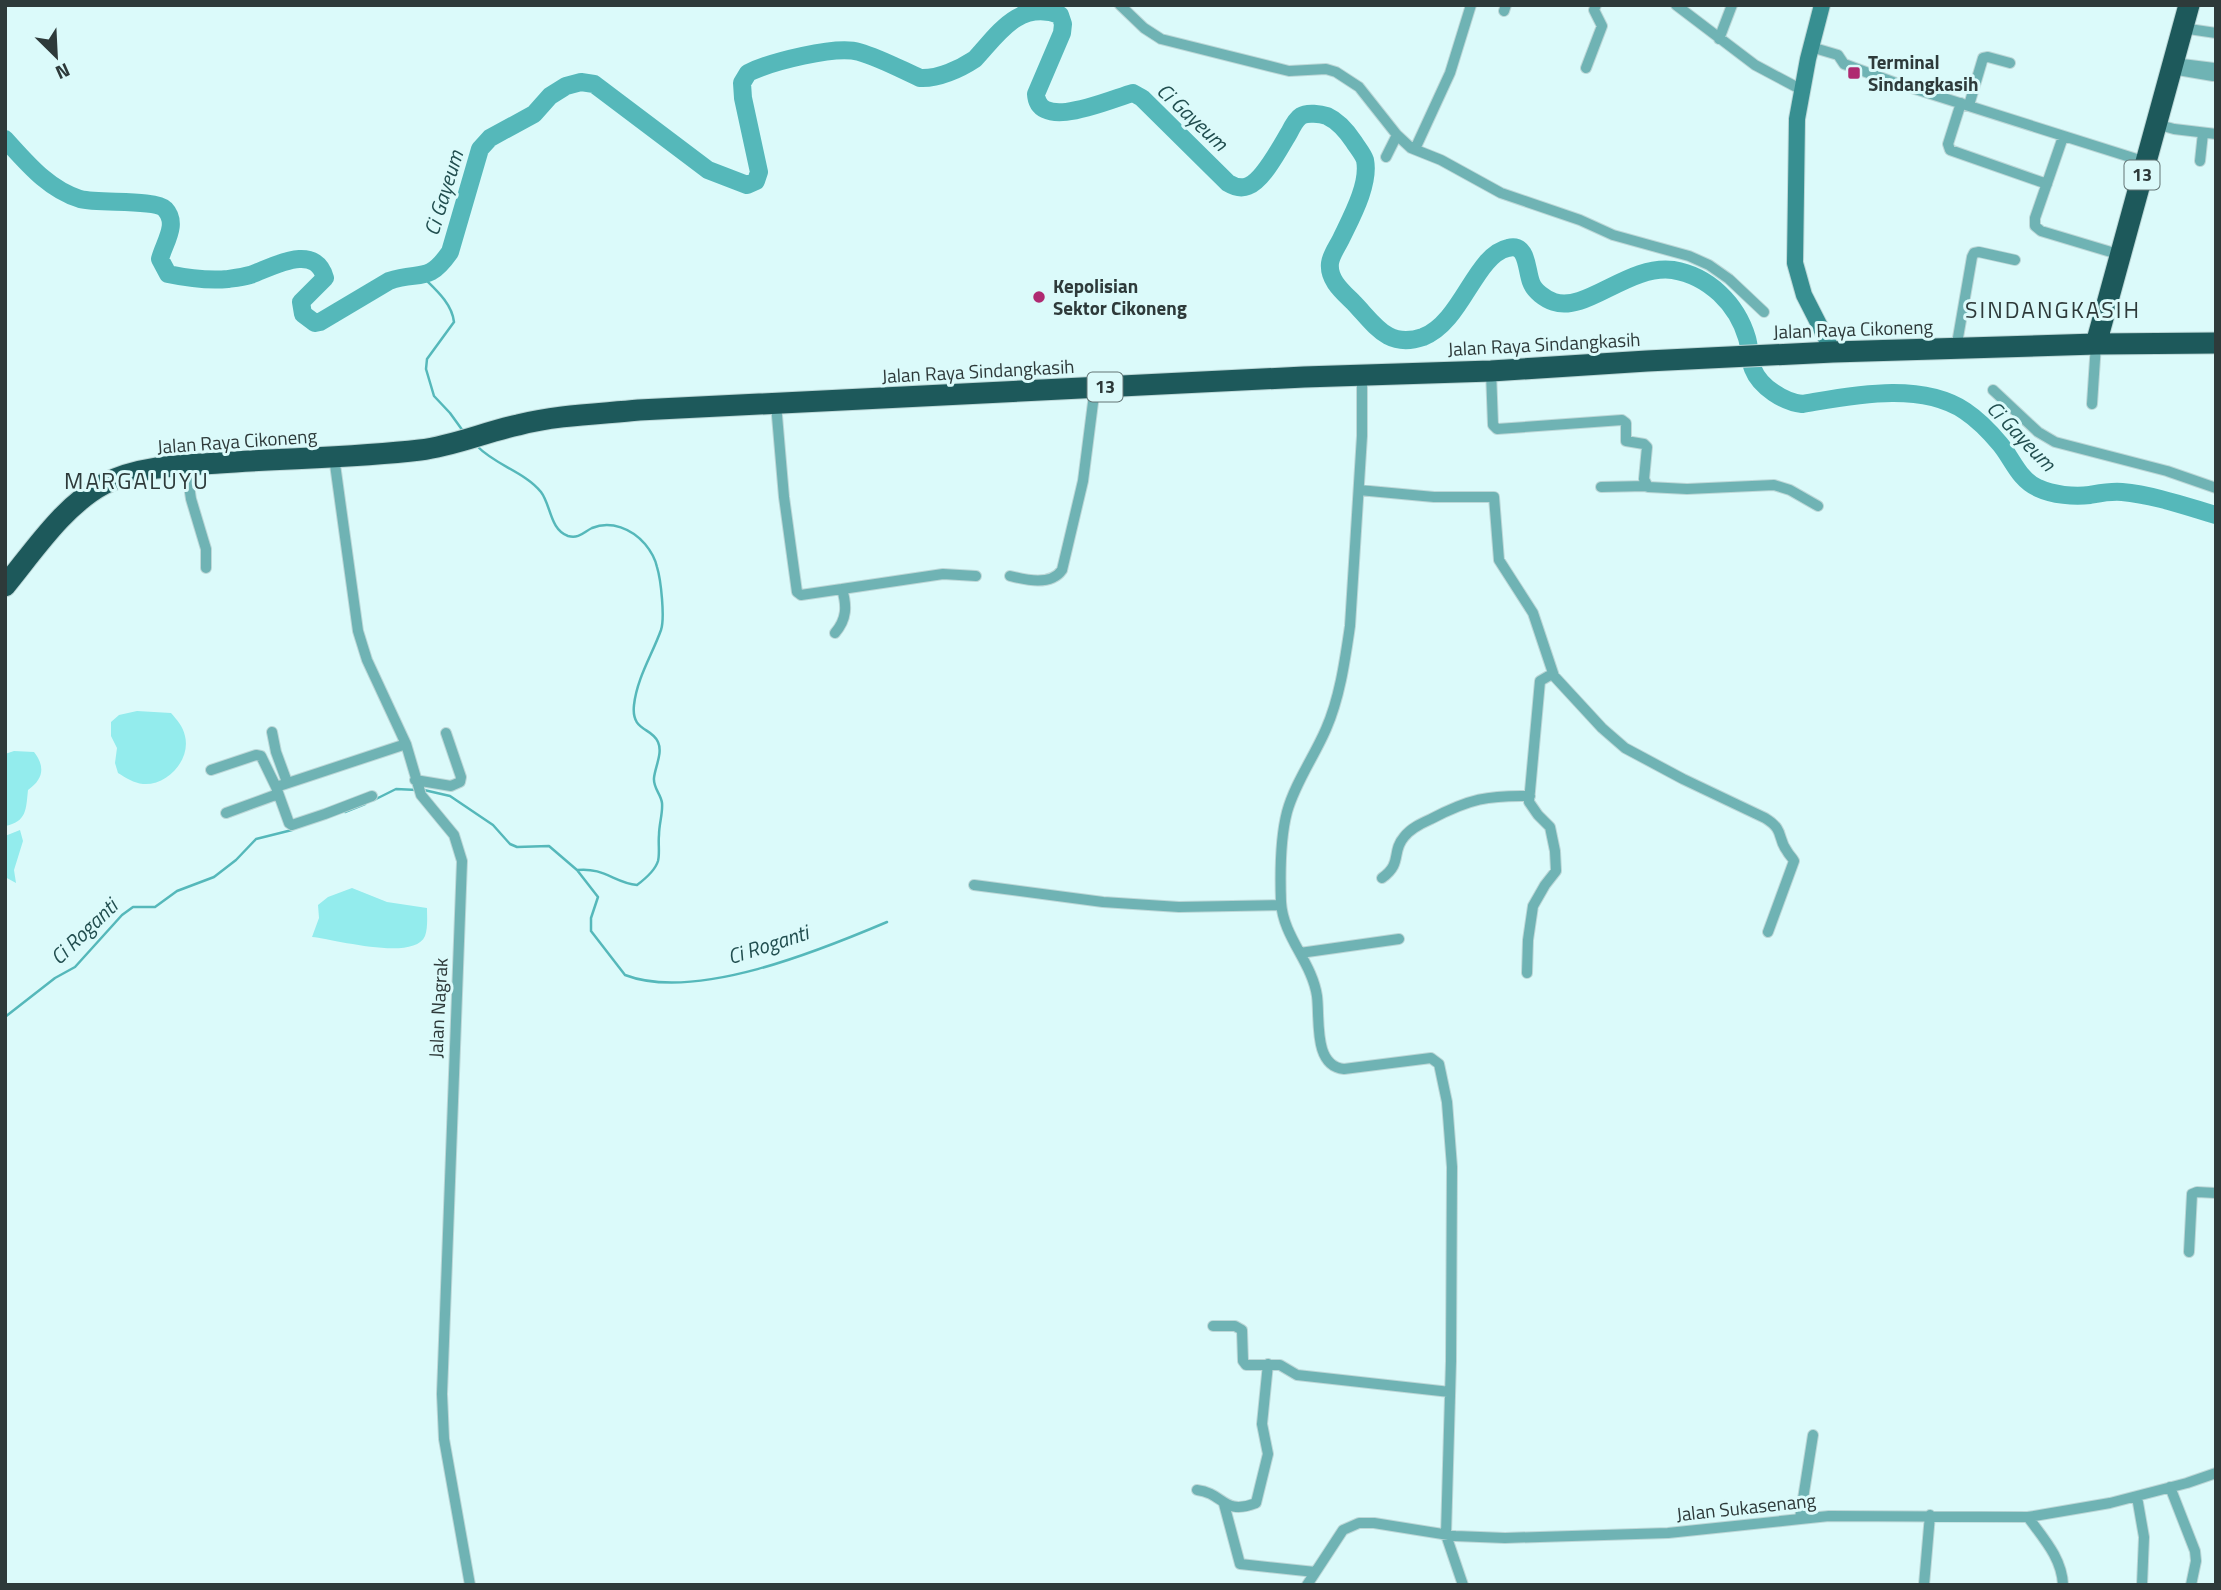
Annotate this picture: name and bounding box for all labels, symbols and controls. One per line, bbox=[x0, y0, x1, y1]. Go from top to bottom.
north arrow bbox=[21, 21, 91, 91]
place label: Terminal Sindangkasih bbox=[1868, 47, 1978, 98]
text: N bbox=[51, 56, 75, 88]
marker: Terminal Sindangkasih bbox=[1846, 65, 1862, 81]
water label: Ci Gayeum bbox=[1150, 75, 1236, 158]
water label: Ci Gayeum bbox=[415, 145, 471, 239]
road number: 13 bbox=[2124, 160, 2160, 190]
place label: Kepolisian Sektor Cikoneng bbox=[1053, 271, 1187, 322]
marker: Kepolisian Sektor Cikoneng bbox=[1031, 289, 1047, 305]
district label: SINDANGKASIH bbox=[1965, 292, 2141, 327]
street label: Jalan Raya Cikoneng bbox=[1772, 311, 1934, 346]
street label: Jalan Raya Sindangkasih bbox=[1447, 324, 1641, 363]
street label: Jalan Raya Sindangkasih bbox=[881, 351, 1075, 390]
road number: 13 bbox=[1088, 372, 1122, 402]
water label: Ci Gayeum bbox=[1980, 393, 2064, 478]
street label: Jalan Raya Cikoneng bbox=[156, 420, 318, 461]
district label: MARGALUYU bbox=[64, 463, 210, 498]
water label: Ci Roganti bbox=[42, 889, 126, 972]
water label: Ci Roganti bbox=[723, 915, 815, 972]
street label: Jalan Nagrak bbox=[420, 957, 455, 1059]
street label: Jalan Sukasenang bbox=[1675, 1485, 1817, 1528]

